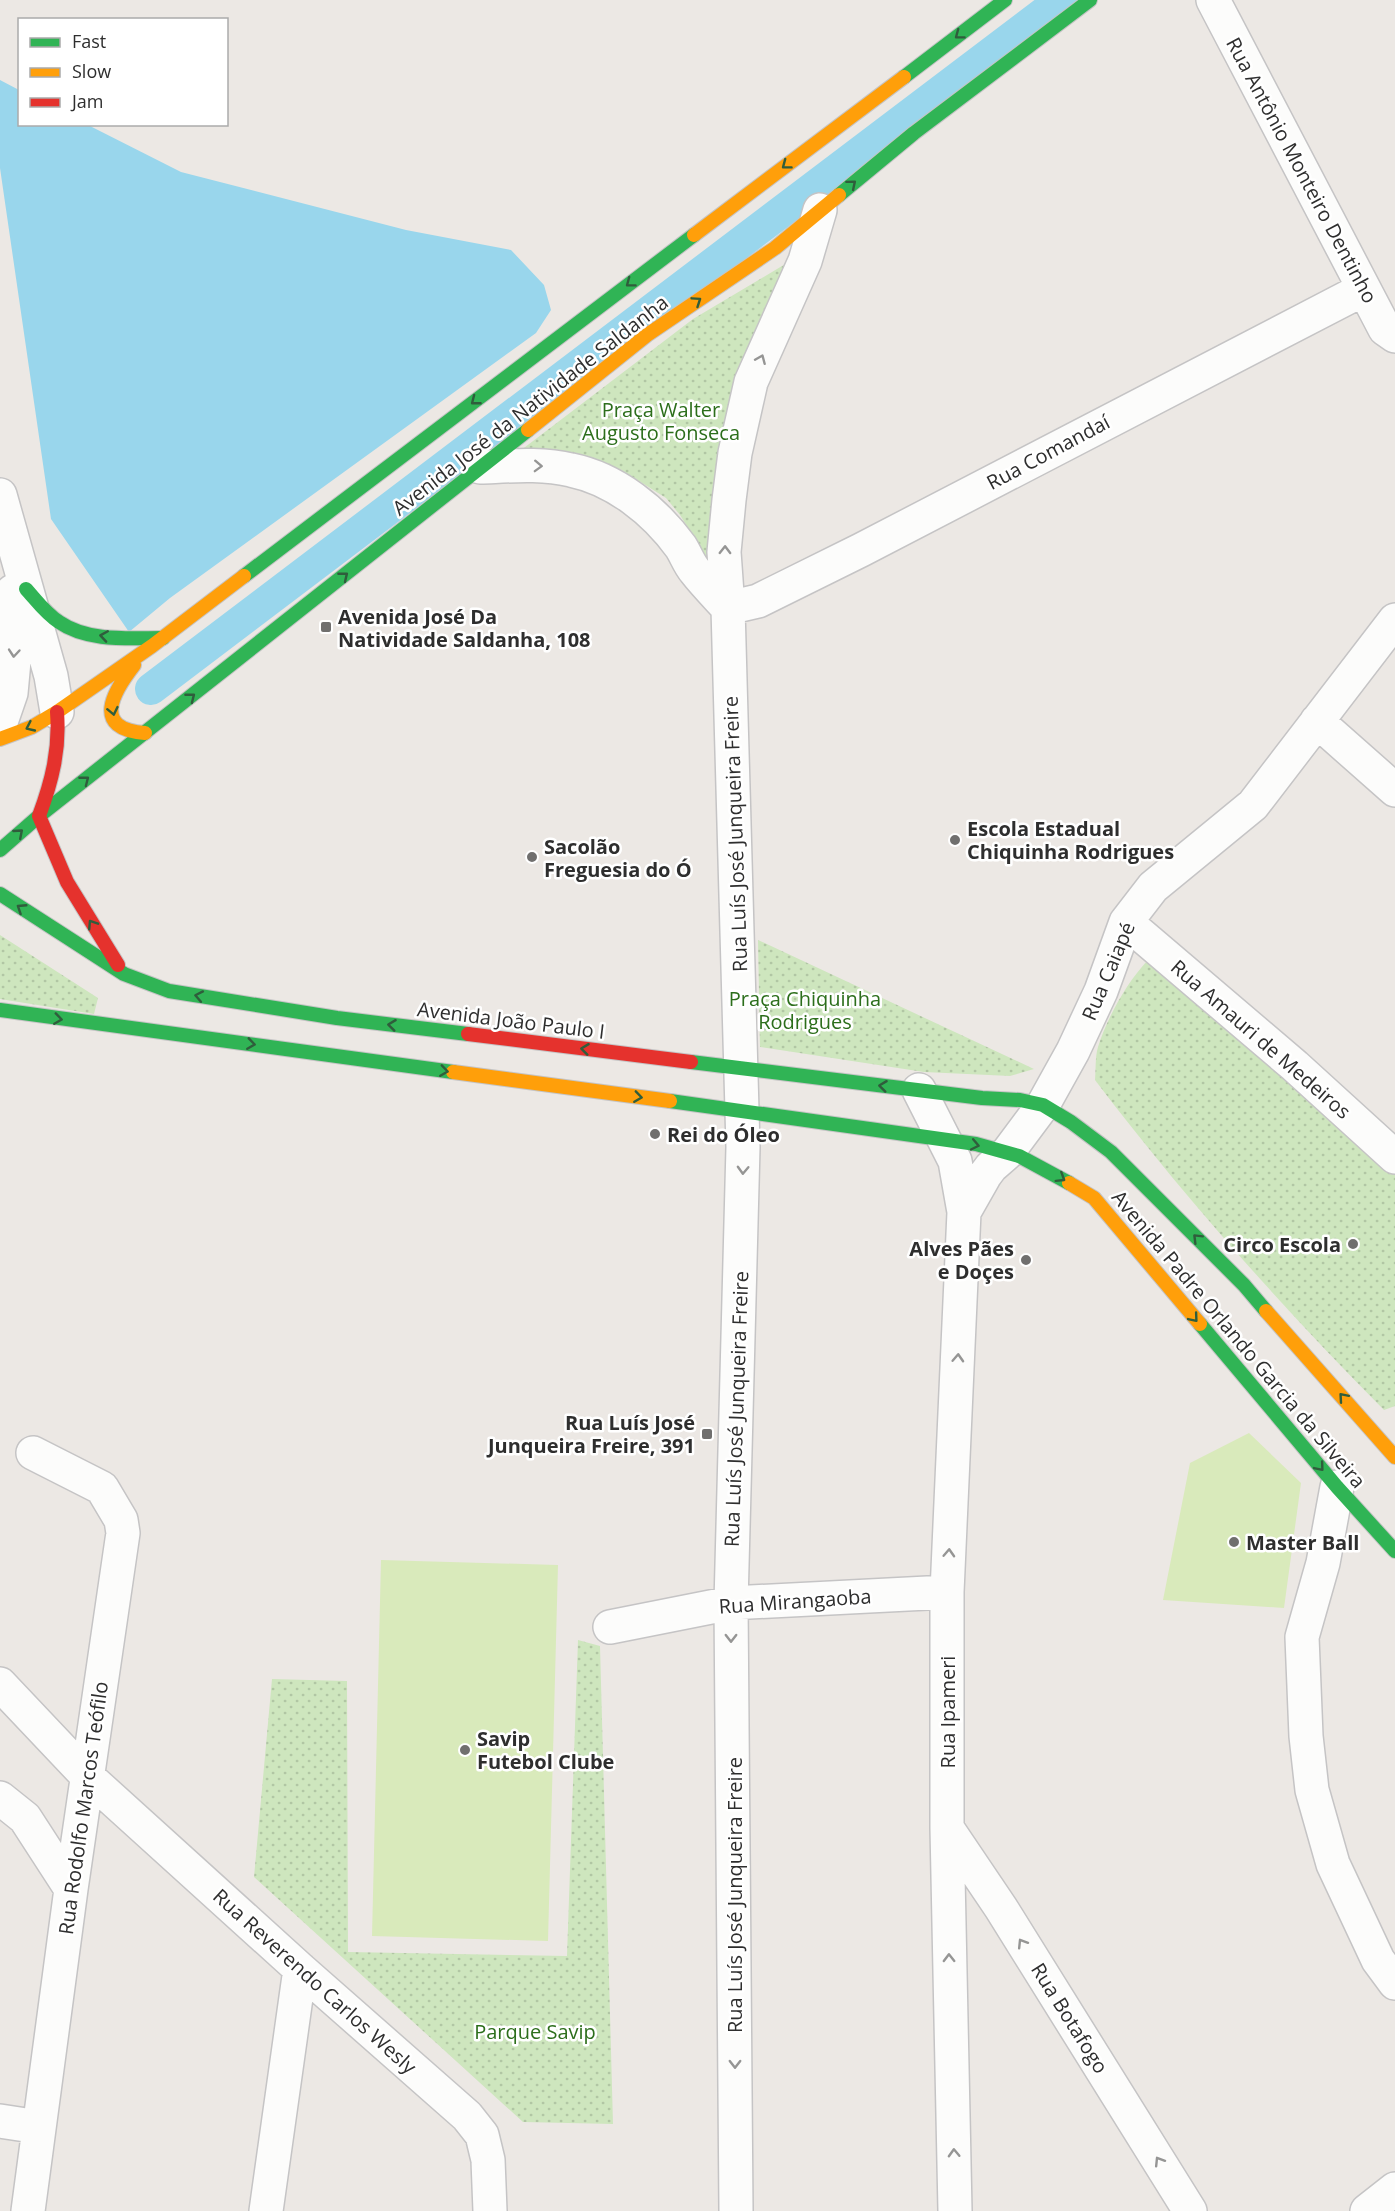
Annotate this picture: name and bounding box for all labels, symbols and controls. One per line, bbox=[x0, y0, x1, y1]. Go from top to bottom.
legend bbox=[18, 18, 228, 126]
one-way arrow bbox=[954, 28, 965, 39]
text: Fast bbox=[72, 29, 106, 53]
street label: Rua Antônio Monteiro Dentinho bbox=[1220, 32, 1384, 308]
text: Slow bbox=[72, 59, 111, 83]
text: Jam bbox=[70, 89, 104, 113]
one-way arrow bbox=[782, 158, 793, 169]
one-way arrow bbox=[845, 180, 856, 191]
one-way arrow bbox=[626, 275, 637, 286]
street label: Avenida José da Natividade Saldanha bbox=[386, 289, 674, 521]
one-way arrow bbox=[690, 297, 701, 308]
one-way arrow bbox=[754, 354, 766, 365]
one-way arrow bbox=[471, 393, 482, 404]
park label: Praça Walter Augusto Fonseca bbox=[582, 396, 740, 446]
street label: Rua Comandaí bbox=[982, 408, 1115, 496]
one-way arrow bbox=[534, 460, 543, 473]
one-way arrow bbox=[719, 545, 731, 554]
one-way arrow bbox=[337, 573, 348, 584]
place label: Avenida José Da Natividade Saldanha, 108 bbox=[338, 603, 591, 653]
marker: Avenida José Da Natividade Saldanha, 108 bbox=[319, 620, 333, 634]
one-way arrow bbox=[100, 630, 110, 643]
one-way arrow bbox=[8, 649, 21, 658]
one-way arrow bbox=[184, 693, 195, 704]
street label: Rua Luís José Junqueira Freire bbox=[717, 696, 753, 972]
one-way arrow bbox=[106, 706, 119, 716]
one-way arrow bbox=[25, 720, 36, 732]
one-way arrow bbox=[79, 776, 90, 787]
place label: Escola Estadual Chiquinha Rodrigues bbox=[967, 815, 1174, 865]
one-way arrow bbox=[13, 829, 23, 840]
place label: Sacolão Freguesia do Ó bbox=[544, 833, 692, 883]
marker: Escola Estadual Chiquinha Rodrigues bbox=[948, 833, 962, 847]
marker: Sacolão Freguesia do Ó bbox=[525, 850, 539, 864]
one-way arrow bbox=[17, 904, 28, 915]
street label: Rua Caiapé bbox=[1075, 918, 1141, 1024]
one-way arrow bbox=[89, 920, 100, 931]
street label: Rua Amauri de Medeiros bbox=[1165, 953, 1357, 1125]
park label: Praça Chiquinha Rodrigues bbox=[729, 985, 881, 1035]
one-way arrow bbox=[194, 990, 204, 1003]
street label: Avenida João Paulo I bbox=[416, 995, 606, 1045]
one-way arrow bbox=[53, 1012, 63, 1024]
one-way arrow bbox=[387, 1019, 396, 1032]
one-way arrow bbox=[247, 1038, 256, 1050]
one-way arrow bbox=[580, 1043, 590, 1056]
one-way arrow bbox=[440, 1064, 449, 1076]
one-way arrow bbox=[878, 1080, 887, 1093]
one-way arrow bbox=[633, 1091, 642, 1103]
place label: Rei do Óleo bbox=[667, 1121, 780, 1148]
marker: Rei do Óleo bbox=[648, 1127, 662, 1141]
one-way arrow bbox=[970, 1138, 980, 1151]
one-way arrow bbox=[736, 1165, 749, 1174]
one-way arrow bbox=[1055, 1170, 1065, 1182]
street label: Avenida Padre Orlando Garcia da Silveira bbox=[1106, 1184, 1372, 1494]
place label: Circo Escola bbox=[1223, 1231, 1341, 1258]
one-way arrow bbox=[1193, 1234, 1204, 1245]
place label: Alves Pães e Doçes bbox=[909, 1235, 1014, 1285]
marker: Circo Escola bbox=[1346, 1237, 1360, 1251]
marker: Alves Pães e Doçes bbox=[1019, 1253, 1033, 1267]
street label: Rua Luís José Junqueira Freire bbox=[718, 1271, 754, 1547]
one-way arrow bbox=[1187, 1311, 1198, 1322]
one-way arrow bbox=[952, 1353, 964, 1362]
one-way arrow bbox=[1339, 1393, 1350, 1404]
place label: Rua Luís José Junqueira Freire, 391 bbox=[486, 1409, 695, 1459]
marker: Rua Luís José Junqueira Freire, 391 bbox=[700, 1427, 714, 1441]
one-way arrow bbox=[1313, 1460, 1324, 1471]
place label: Master Ball bbox=[1246, 1529, 1359, 1556]
marker: Master Ball bbox=[1227, 1535, 1241, 1549]
one-way arrow bbox=[942, 1548, 955, 1557]
street label: Rua Mirangaoba bbox=[718, 1582, 872, 1620]
one-way arrow bbox=[725, 1633, 737, 1642]
street label: Rua Ipameri bbox=[934, 1656, 961, 1768]
street label: Rua Rodolfo Marcos Teófilo bbox=[52, 1680, 114, 1936]
place label: Savip Futebol Clube bbox=[477, 1725, 614, 1775]
marker: Savip Futebol Clube bbox=[458, 1743, 472, 1757]
street label: Rua Luís José Junqueira Freire bbox=[721, 1757, 748, 2033]
street label: Rua Reverendo Carlos Wesly bbox=[208, 1882, 423, 2080]
one-way arrow bbox=[1018, 1939, 1030, 1949]
one-way arrow bbox=[943, 1953, 955, 1962]
street label: Rua Botafogo bbox=[1025, 1958, 1115, 2078]
park label: Parque Savip bbox=[474, 2018, 596, 2045]
one-way arrow bbox=[729, 2059, 741, 2068]
one-way arrow bbox=[947, 2148, 960, 2157]
one-way arrow bbox=[1155, 2157, 1167, 2167]

